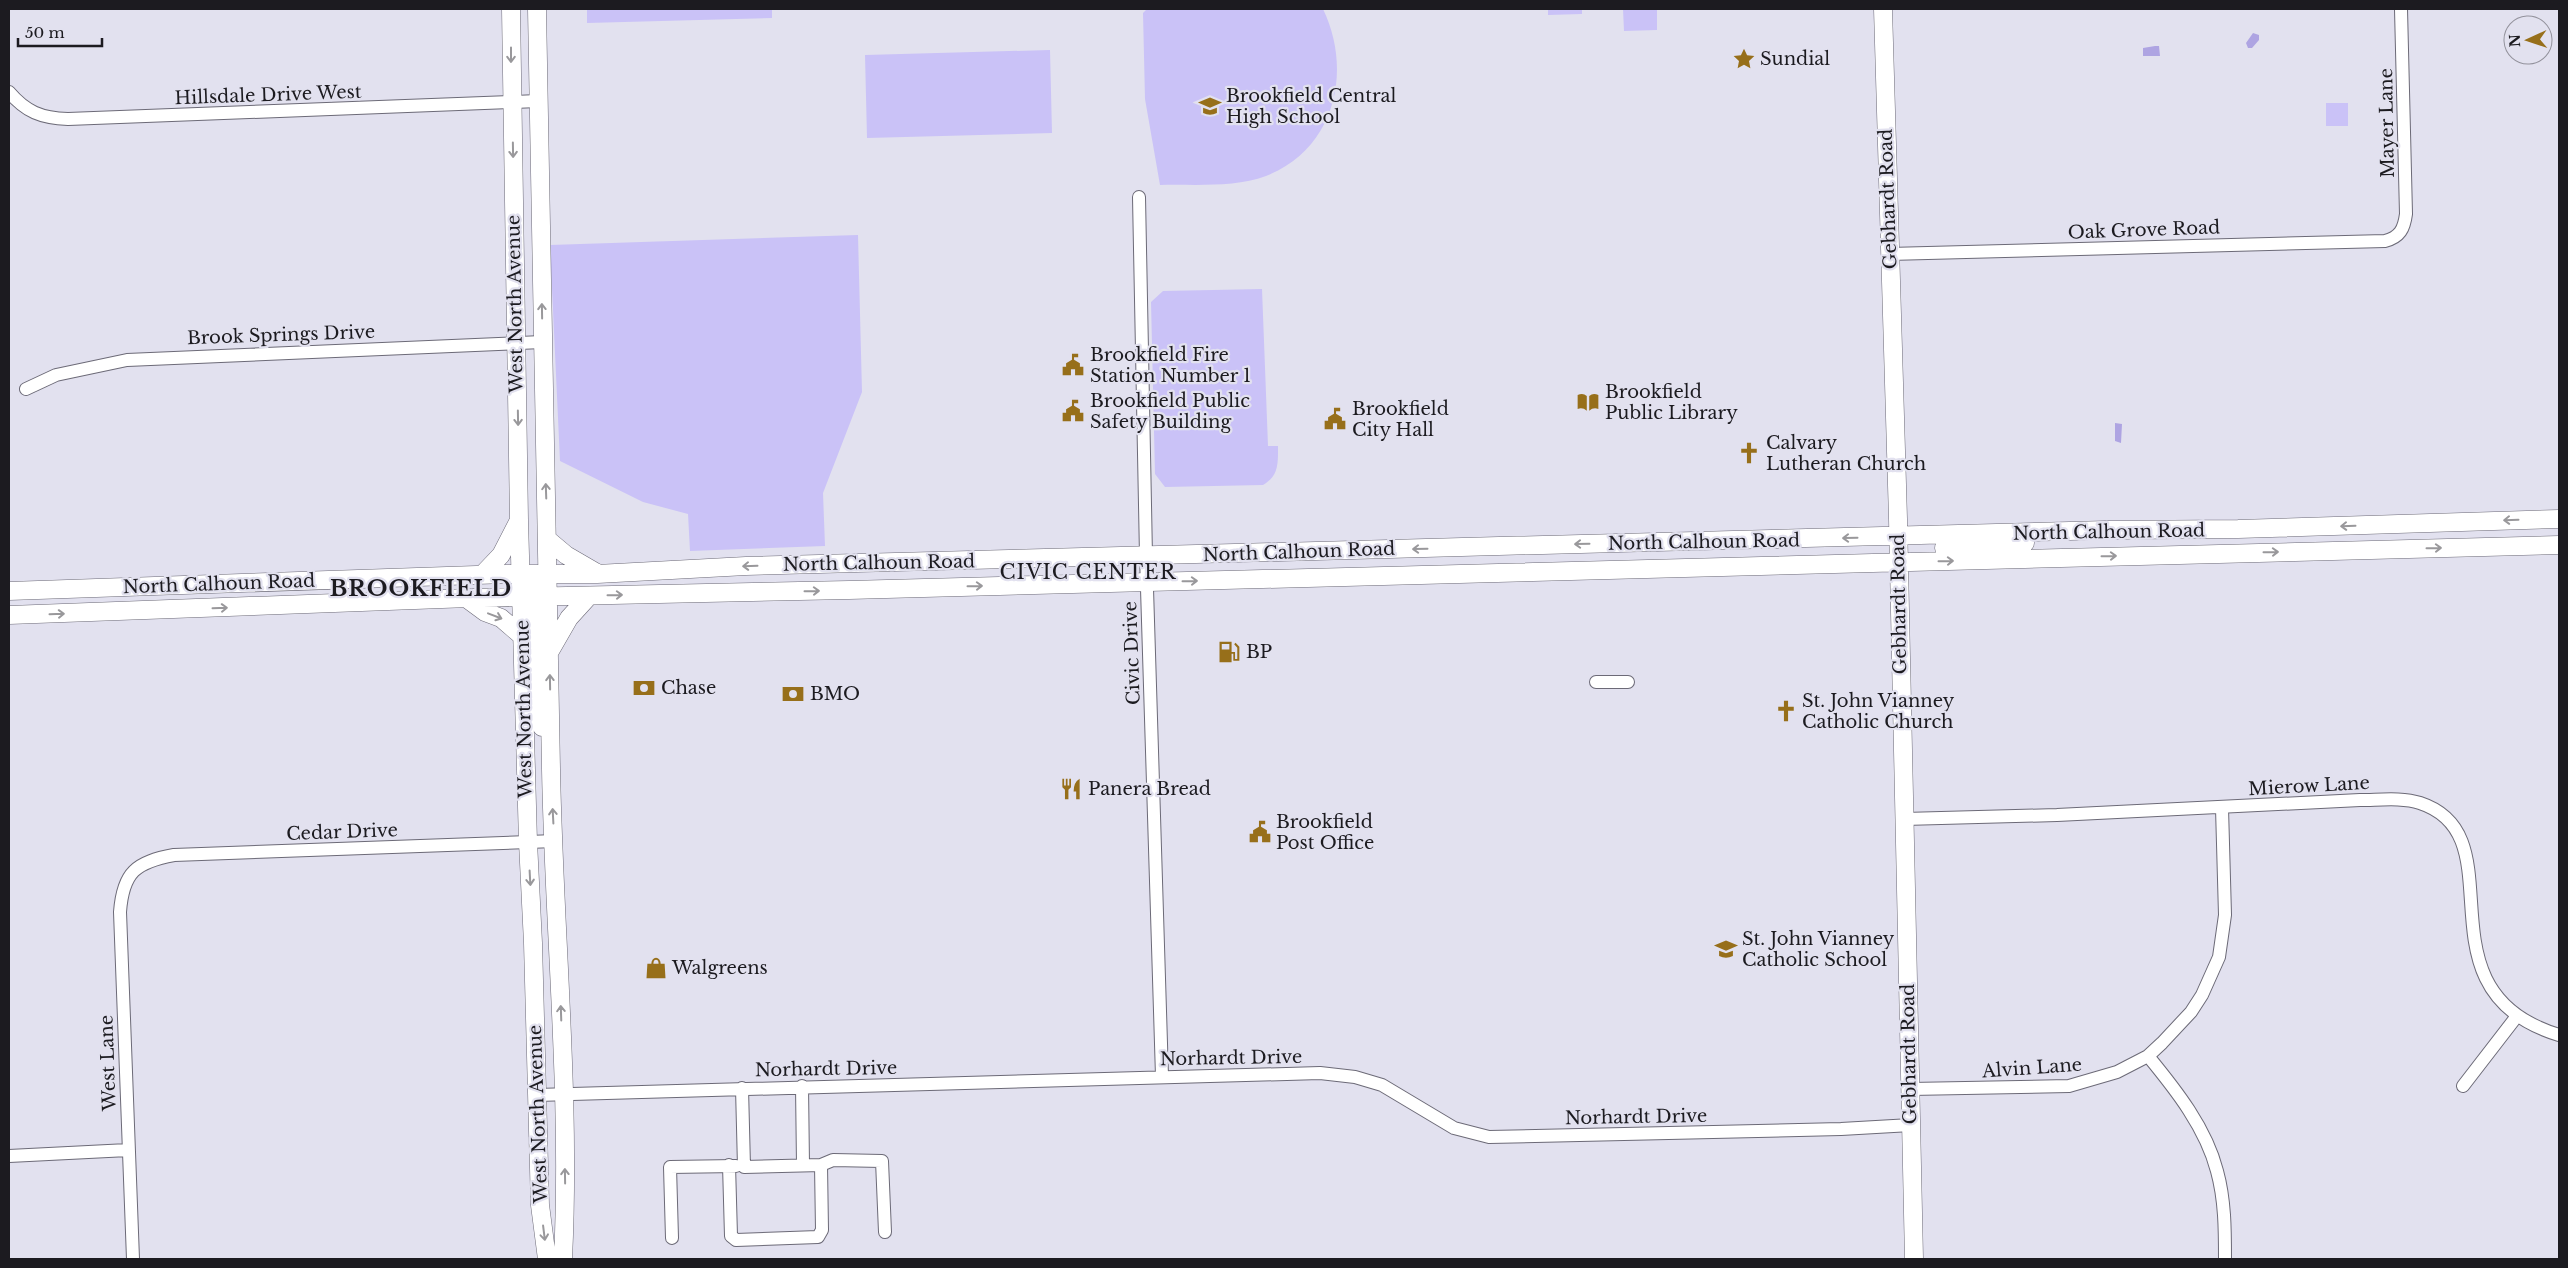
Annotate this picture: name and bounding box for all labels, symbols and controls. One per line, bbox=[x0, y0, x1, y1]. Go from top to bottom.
scale bar bbox=[18, 15, 101, 47]
north arrow bbox=[2503, 15, 2553, 65]
text: 50 m bbox=[25, 23, 65, 42]
text: N bbox=[2506, 34, 2524, 48]
one-way arrow bbox=[506, 46, 516, 63]
place icon: Sundial bbox=[1731, 46, 1757, 72]
place label: Sundial bbox=[1760, 48, 1830, 70]
street label: Mayer Lane bbox=[2375, 68, 2399, 178]
street label: Hillsdale Drive West bbox=[174, 81, 362, 109]
place label: Brookfield Central High School bbox=[1226, 85, 1397, 128]
school or university icon: Brookfield Central High School bbox=[1197, 93, 1223, 119]
street label: Gebhardt Road bbox=[1875, 128, 1901, 270]
one-way arrow bbox=[508, 142, 517, 158]
street label: West North Avenue bbox=[502, 215, 528, 394]
street label: Oak Grove Road bbox=[2068, 216, 2220, 244]
one-way arrow bbox=[537, 303, 546, 319]
street label: Brook Springs Drive bbox=[187, 321, 375, 349]
place label: Brookfield Fire Station Number 1 bbox=[1090, 344, 1251, 387]
public building icon: Brookfield Fire Station Number 1 bbox=[1060, 352, 1086, 378]
place label: Brookfield Public Library bbox=[1605, 381, 1738, 424]
library icon: Brookfield Public Library bbox=[1575, 389, 1601, 415]
place label: Brookfield Public Safety Building bbox=[1090, 390, 1250, 433]
public building icon: Brookfield Public Safety Building bbox=[1060, 398, 1086, 424]
place label: Brookfield City Hall bbox=[1352, 398, 1449, 441]
public building icon: Brookfield City Hall bbox=[1322, 406, 1348, 432]
one-way arrow bbox=[513, 410, 522, 426]
place label: Calvary Lutheran Church bbox=[1766, 432, 1926, 475]
church icon: Calvary Lutheran Church bbox=[1736, 440, 1762, 466]
one-way arrow bbox=[541, 483, 551, 499]
one-way arrow bbox=[2503, 516, 2519, 525]
street label: North Calhoun Road bbox=[2013, 519, 2205, 545]
one-way arrow bbox=[2340, 521, 2356, 530]
street label: North Calhoun Road bbox=[1608, 529, 1800, 555]
one-way arrow bbox=[1842, 533, 1858, 543]
street label: Gebhardt Road bbox=[1887, 534, 1911, 674]
street label: North Calhoun Road bbox=[1203, 538, 1395, 566]
one-way arrow bbox=[1574, 540, 1590, 549]
one-way arrow bbox=[2426, 543, 2442, 553]
one-way arrow bbox=[1412, 544, 1428, 553]
one-way arrow bbox=[2263, 547, 2279, 557]
street label: North Calhoun Road bbox=[783, 550, 975, 576]
one-way arrow bbox=[2100, 551, 2117, 561]
one-way arrow bbox=[1938, 556, 1954, 566]
district label: CIVIC CENTER bbox=[1000, 560, 1177, 584]
one-way arrow bbox=[742, 561, 758, 571]
street label: North Calhoun Road bbox=[123, 570, 315, 598]
district label: BROOKFIELD bbox=[330, 575, 512, 602]
one-way arrow bbox=[1181, 576, 1197, 586]
one-way arrow bbox=[966, 582, 982, 591]
one-way arrow bbox=[804, 586, 820, 596]
one-way arrow bbox=[606, 590, 623, 600]
street label: Civic Drive bbox=[1119, 601, 1145, 705]
one-way arrow bbox=[212, 603, 228, 612]
one-way arrow bbox=[49, 609, 65, 618]
one-way arrow bbox=[487, 612, 502, 622]
street label: West North Avenue bbox=[511, 620, 537, 799]
fuel station icon: BP bbox=[1216, 639, 1242, 665]
place label: BP bbox=[1246, 641, 1272, 663]
one-way arrow bbox=[545, 674, 555, 690]
bank icon: Chase bbox=[631, 675, 657, 701]
place label: Chase bbox=[661, 677, 716, 699]
bank icon: BMO bbox=[780, 681, 806, 707]
place label: BMO bbox=[810, 683, 860, 705]
place label: St. John Vianney Catholic Church bbox=[1802, 690, 1955, 733]
church icon: St. John Vianney Catholic Church bbox=[1773, 698, 1799, 724]
street label: Mierow Lane bbox=[2248, 772, 2370, 800]
restaurant icon: Panera Bread bbox=[1058, 776, 1084, 802]
place label: Panera Bread bbox=[1088, 778, 1211, 800]
one-way arrow bbox=[549, 808, 558, 824]
place label: Brookfield Post Office bbox=[1276, 811, 1374, 854]
street label: Cedar Drive bbox=[286, 819, 398, 845]
public building icon: Brookfield Post Office bbox=[1247, 819, 1273, 845]
one-way arrow bbox=[525, 870, 534, 886]
place label: St. John Vianney Catholic School bbox=[1742, 928, 1895, 971]
school or university icon: St. John Vianney Catholic School bbox=[1713, 936, 1739, 962]
shop icon: Walgreens bbox=[643, 955, 669, 981]
place label: Walgreens bbox=[671, 957, 768, 979]
street label: Gebhardt Road bbox=[1897, 984, 1921, 1124]
one-way arrow bbox=[557, 1005, 566, 1021]
street label: West Lane bbox=[95, 1015, 121, 1112]
street label: West North Avenue bbox=[524, 1024, 552, 1205]
street label: Norhardt Drive bbox=[1160, 1046, 1302, 1070]
street label: Alvin Lane bbox=[1980, 1054, 2083, 1083]
street label: Norhardt Drive bbox=[755, 1057, 897, 1081]
street label: Norhardt Drive bbox=[1565, 1105, 1707, 1129]
one-way arrow bbox=[560, 1168, 570, 1184]
one-way arrow bbox=[539, 1224, 549, 1240]

